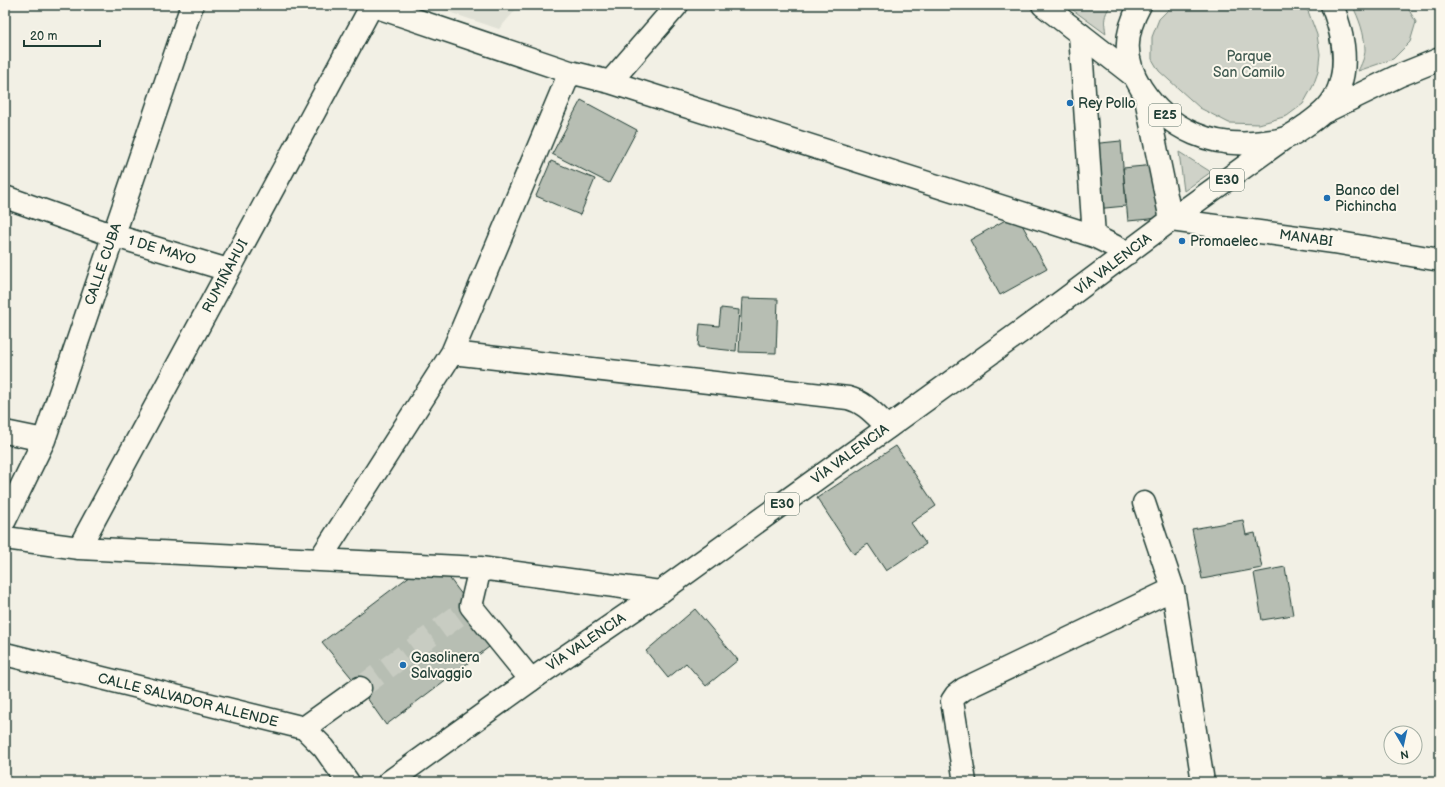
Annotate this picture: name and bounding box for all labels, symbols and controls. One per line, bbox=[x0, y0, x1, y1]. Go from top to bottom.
scale bar bbox=[24, 22, 100, 48]
text: 20 m bbox=[30, 29, 57, 44]
park label: Parque San Camilo bbox=[1213, 48, 1285, 81]
place label: Rey Pollo bbox=[1078, 95, 1136, 112]
marker: Rey Pollo bbox=[1065, 98, 1075, 108]
road number: E25 bbox=[1149, 104, 1181, 126]
road number: E30 bbox=[1210, 169, 1244, 191]
place label: Banco del Pichincha bbox=[1335, 182, 1399, 215]
marker: Banco del Pichincha bbox=[1322, 193, 1332, 203]
street label: CALLE CUBA bbox=[81, 220, 125, 307]
street label: MANABI bbox=[1278, 226, 1334, 250]
street label: VÍA VALENCIA bbox=[1071, 229, 1155, 298]
street label: 1 DE MAYO bbox=[126, 232, 198, 268]
place label: Promaelec bbox=[1190, 233, 1258, 250]
street label: RUMIÑAHUI bbox=[198, 236, 251, 316]
marker: Promaelec bbox=[1177, 236, 1187, 246]
street label: VÍA VALENCIA bbox=[807, 419, 892, 488]
road number: E30 bbox=[765, 493, 799, 515]
street label: VÍA VALENCIA bbox=[543, 608, 629, 675]
place label: Gasolinera Salvaggio bbox=[411, 649, 480, 682]
marker: Gasolinera Salvaggio bbox=[398, 660, 408, 670]
street label: CALLE SALVADOR ALLENDE bbox=[96, 669, 280, 731]
north arrow bbox=[1383, 725, 1423, 765]
text: N bbox=[1399, 747, 1410, 761]

